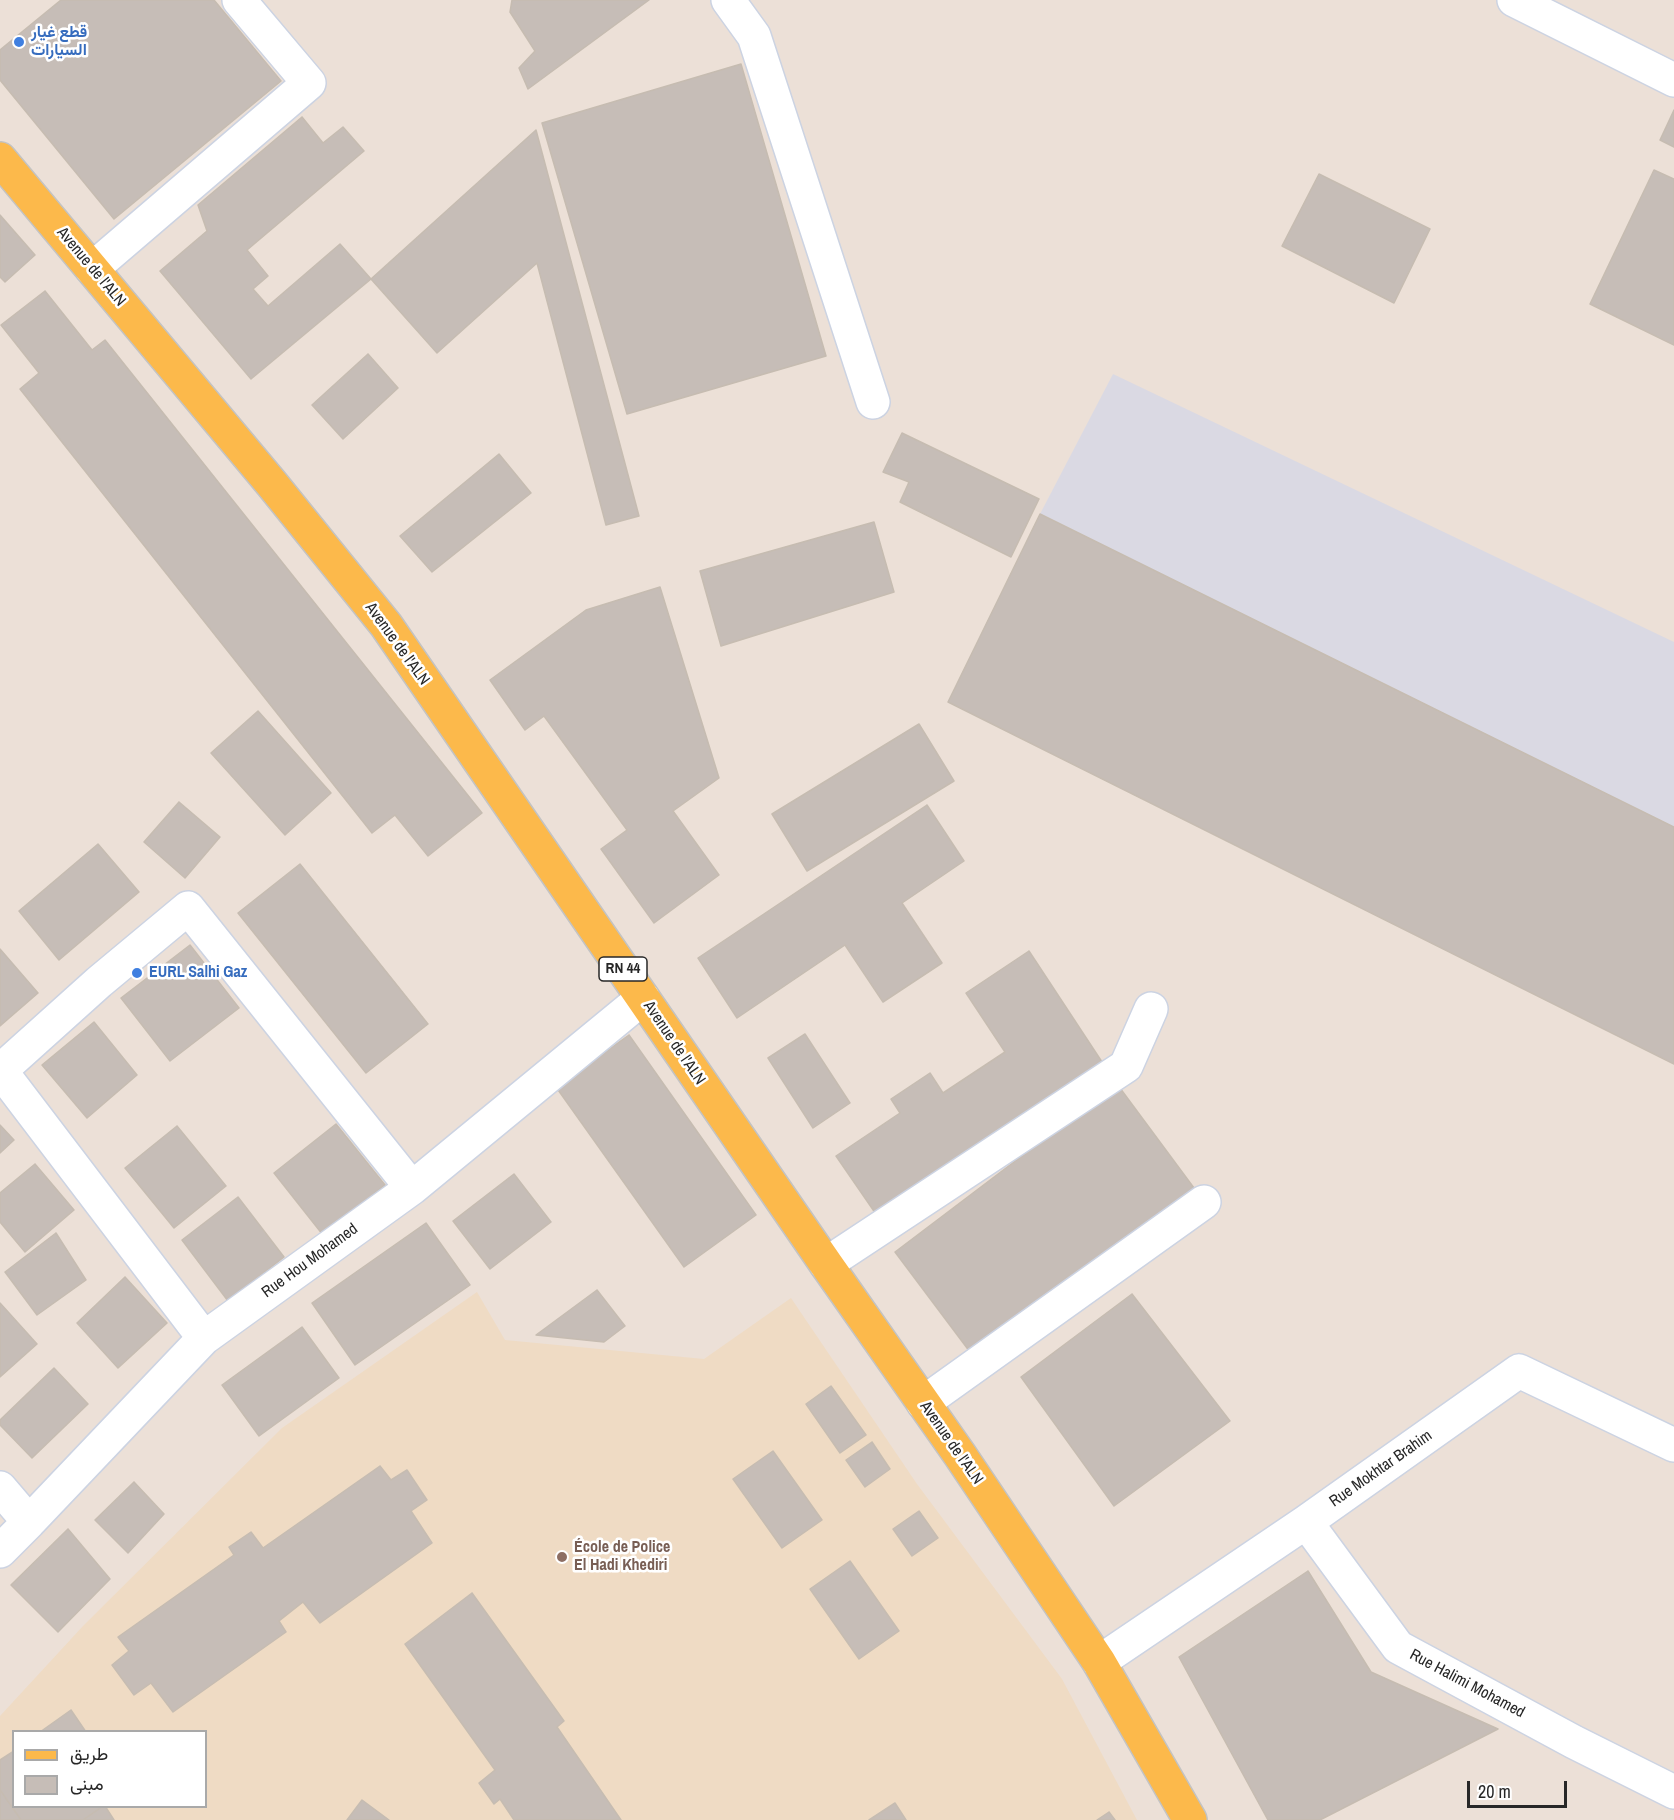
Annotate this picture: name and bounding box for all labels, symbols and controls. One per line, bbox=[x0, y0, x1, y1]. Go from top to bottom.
place label: قطع غيار السيارات bbox=[31, 23, 87, 61]
marker: قطع غيار السيارات bbox=[12, 35, 26, 49]
street label: Avenue de l'ALN bbox=[52, 224, 130, 310]
street label: Avenue de l'ALN bbox=[361, 599, 433, 689]
road number: RN 44 bbox=[599, 957, 647, 981]
place label: EURL Salhi Gaz bbox=[149, 963, 247, 983]
marker: EURL Salhi Gaz bbox=[130, 966, 144, 980]
street label: Avenue de l'ALN bbox=[639, 997, 709, 1089]
street label: Rue Hou Mohamed bbox=[258, 1220, 362, 1302]
street label: Avenue de l'ALN bbox=[915, 1398, 987, 1488]
street label: Rue Mokhtar Brahim bbox=[1326, 1426, 1436, 1512]
place label: École de Police El Hadi Khediri bbox=[574, 1538, 670, 1576]
marker: École de Police El Hadi Khediri bbox=[555, 1550, 569, 1564]
street label: Rue Halimi Mohamed bbox=[1406, 1646, 1528, 1722]
legend bbox=[12, 1730, 207, 1808]
text: طريق bbox=[70, 1741, 108, 1766]
scale bar bbox=[1470, 1769, 1570, 1807]
text: مبنى bbox=[70, 1771, 104, 1796]
text: 20 m bbox=[1478, 1779, 1511, 1804]

